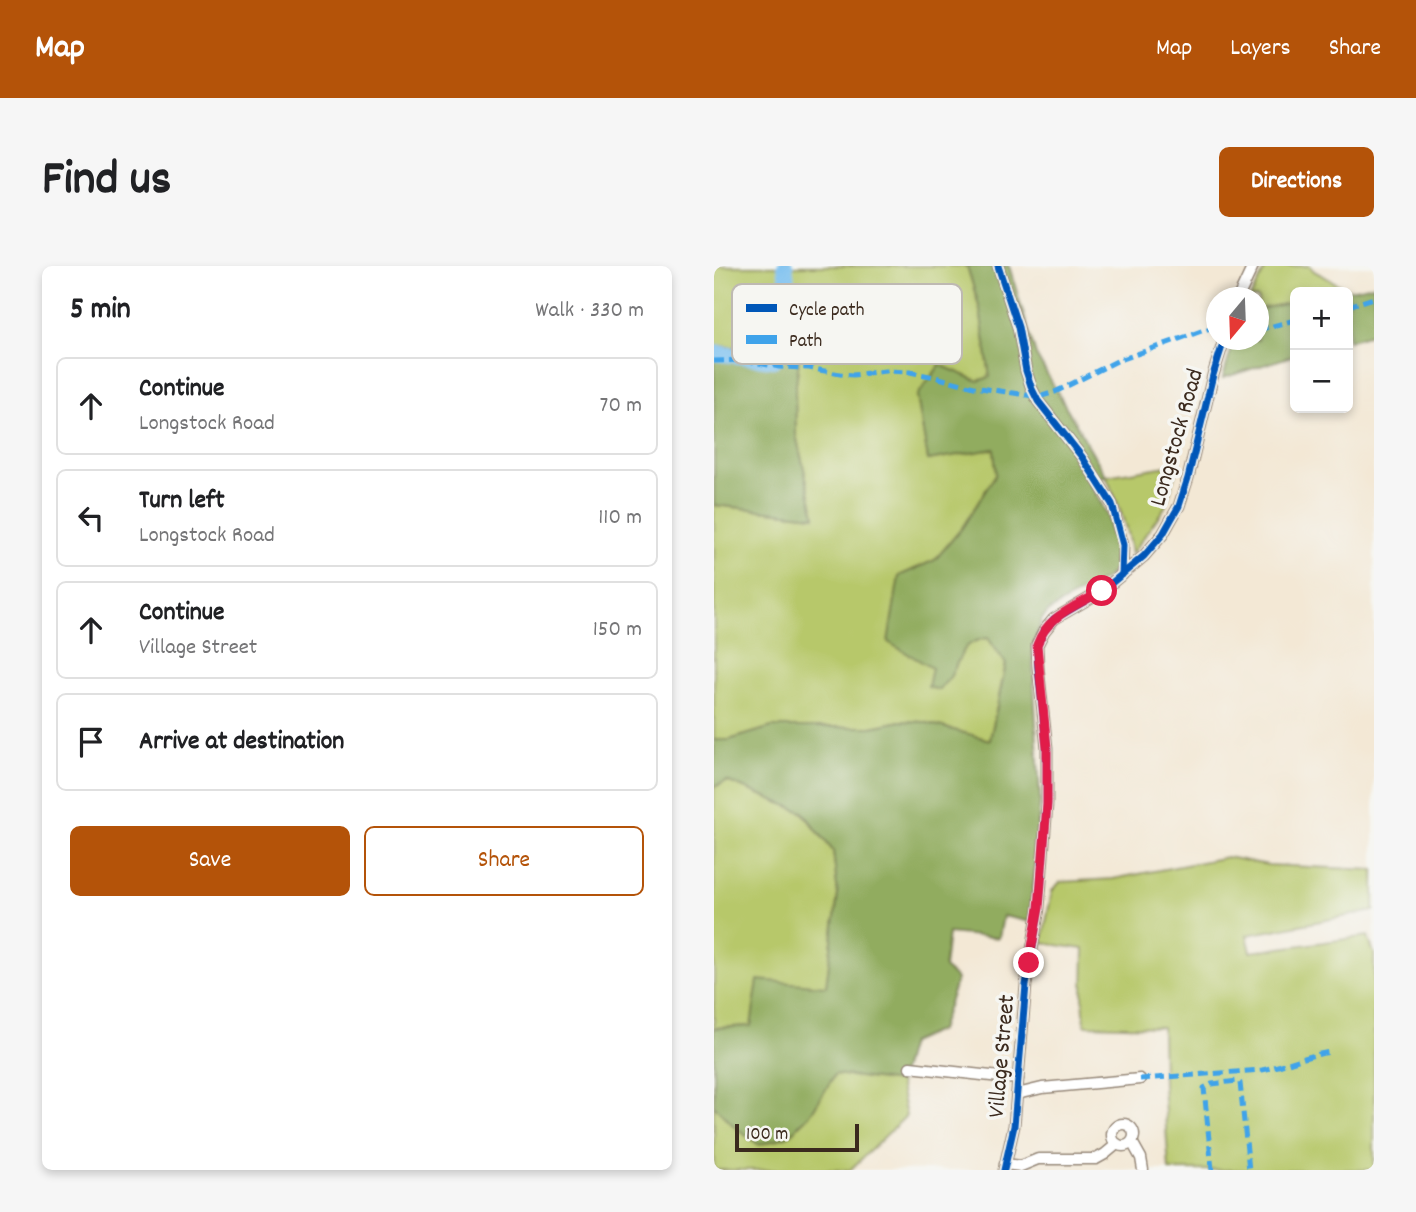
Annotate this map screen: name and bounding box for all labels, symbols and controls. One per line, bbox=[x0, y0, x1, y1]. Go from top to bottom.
text: Map bbox=[35, 26, 85, 73]
text: Map bbox=[1156, 32, 1192, 66]
text: Layers bbox=[1230, 32, 1291, 66]
text: Share bbox=[1329, 32, 1381, 66]
text: Find us bbox=[42, 147, 171, 217]
button: Directions bbox=[1219, 147, 1374, 217]
legend bbox=[732, 284, 962, 364]
north arrow bbox=[1206, 287, 1269, 350]
map controls bbox=[1290, 287, 1353, 413]
button: + bbox=[1290, 287, 1353, 350]
text: 5 min bbox=[70, 290, 131, 333]
text: Walk · 330 m bbox=[535, 295, 644, 328]
text: Cycle path bbox=[789, 298, 864, 325]
text: Path bbox=[789, 329, 822, 356]
button: − bbox=[1290, 350, 1353, 413]
street label: Longstock Road bbox=[1142, 365, 1214, 511]
text: Continue bbox=[139, 371, 224, 408]
icon: ahead bbox=[72, 387, 110, 425]
text: 70 m bbox=[600, 390, 642, 423]
text: Longstock Road bbox=[139, 408, 275, 441]
text: Turn left bbox=[139, 483, 225, 520]
icon: left bbox=[72, 499, 110, 537]
text: 110 m bbox=[598, 502, 642, 535]
text: Longstock Road bbox=[139, 520, 275, 553]
route start bbox=[1086, 575, 1117, 606]
text: Continue bbox=[139, 595, 224, 632]
icon: ahead bbox=[72, 611, 110, 649]
text: 150 m bbox=[593, 614, 642, 647]
text: Village Street bbox=[139, 632, 257, 665]
icon: arrive bbox=[72, 723, 110, 761]
text: Arrive at destination bbox=[139, 724, 344, 761]
button: Save bbox=[70, 826, 350, 896]
button: Share bbox=[364, 826, 644, 896]
route end bbox=[1013, 947, 1044, 978]
street label: Village Street bbox=[981, 993, 1025, 1119]
scale bar bbox=[735, 1121, 859, 1153]
text: 100 m bbox=[746, 1122, 788, 1149]

